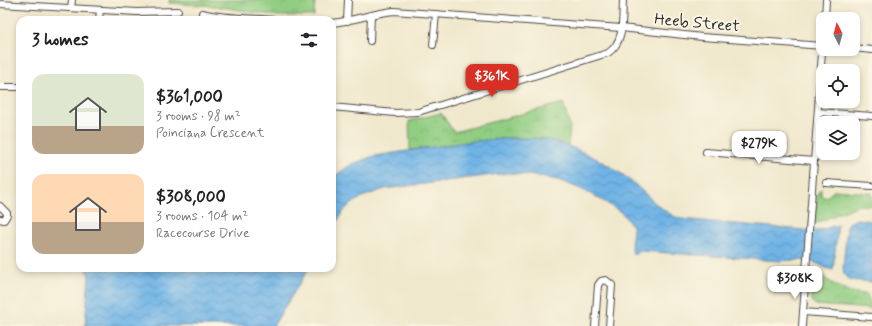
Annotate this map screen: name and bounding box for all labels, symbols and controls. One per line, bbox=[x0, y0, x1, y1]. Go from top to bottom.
street label: Heeb Street bbox=[653, 9, 741, 37]
north arrow bbox=[816, 12, 860, 56]
map controls bbox=[816, 12, 860, 160]
text: 3 homes bbox=[32, 29, 89, 51]
icon: filters bbox=[298, 29, 320, 51]
pin: $361K bbox=[464, 64, 520, 98]
button: locate bbox=[816, 64, 860, 108]
text: $361K bbox=[475, 68, 509, 85]
text: $361,000 bbox=[156, 86, 223, 108]
icon: home bbox=[64, 90, 112, 138]
text: 3 rooms · 98 m² bbox=[156, 108, 241, 125]
button: layers bbox=[816, 116, 860, 160]
text: Poinciana Crescent bbox=[156, 125, 264, 142]
pin: $279K bbox=[731, 131, 787, 165]
text: $279K bbox=[741, 135, 777, 152]
text: $308,000 bbox=[156, 186, 226, 208]
icon: home bbox=[64, 190, 112, 238]
text: 3 rooms · 104 m² bbox=[156, 208, 248, 225]
text: Racecourse Drive bbox=[156, 225, 249, 242]
pin: $308K bbox=[767, 266, 823, 300]
text: $308K bbox=[776, 270, 814, 287]

